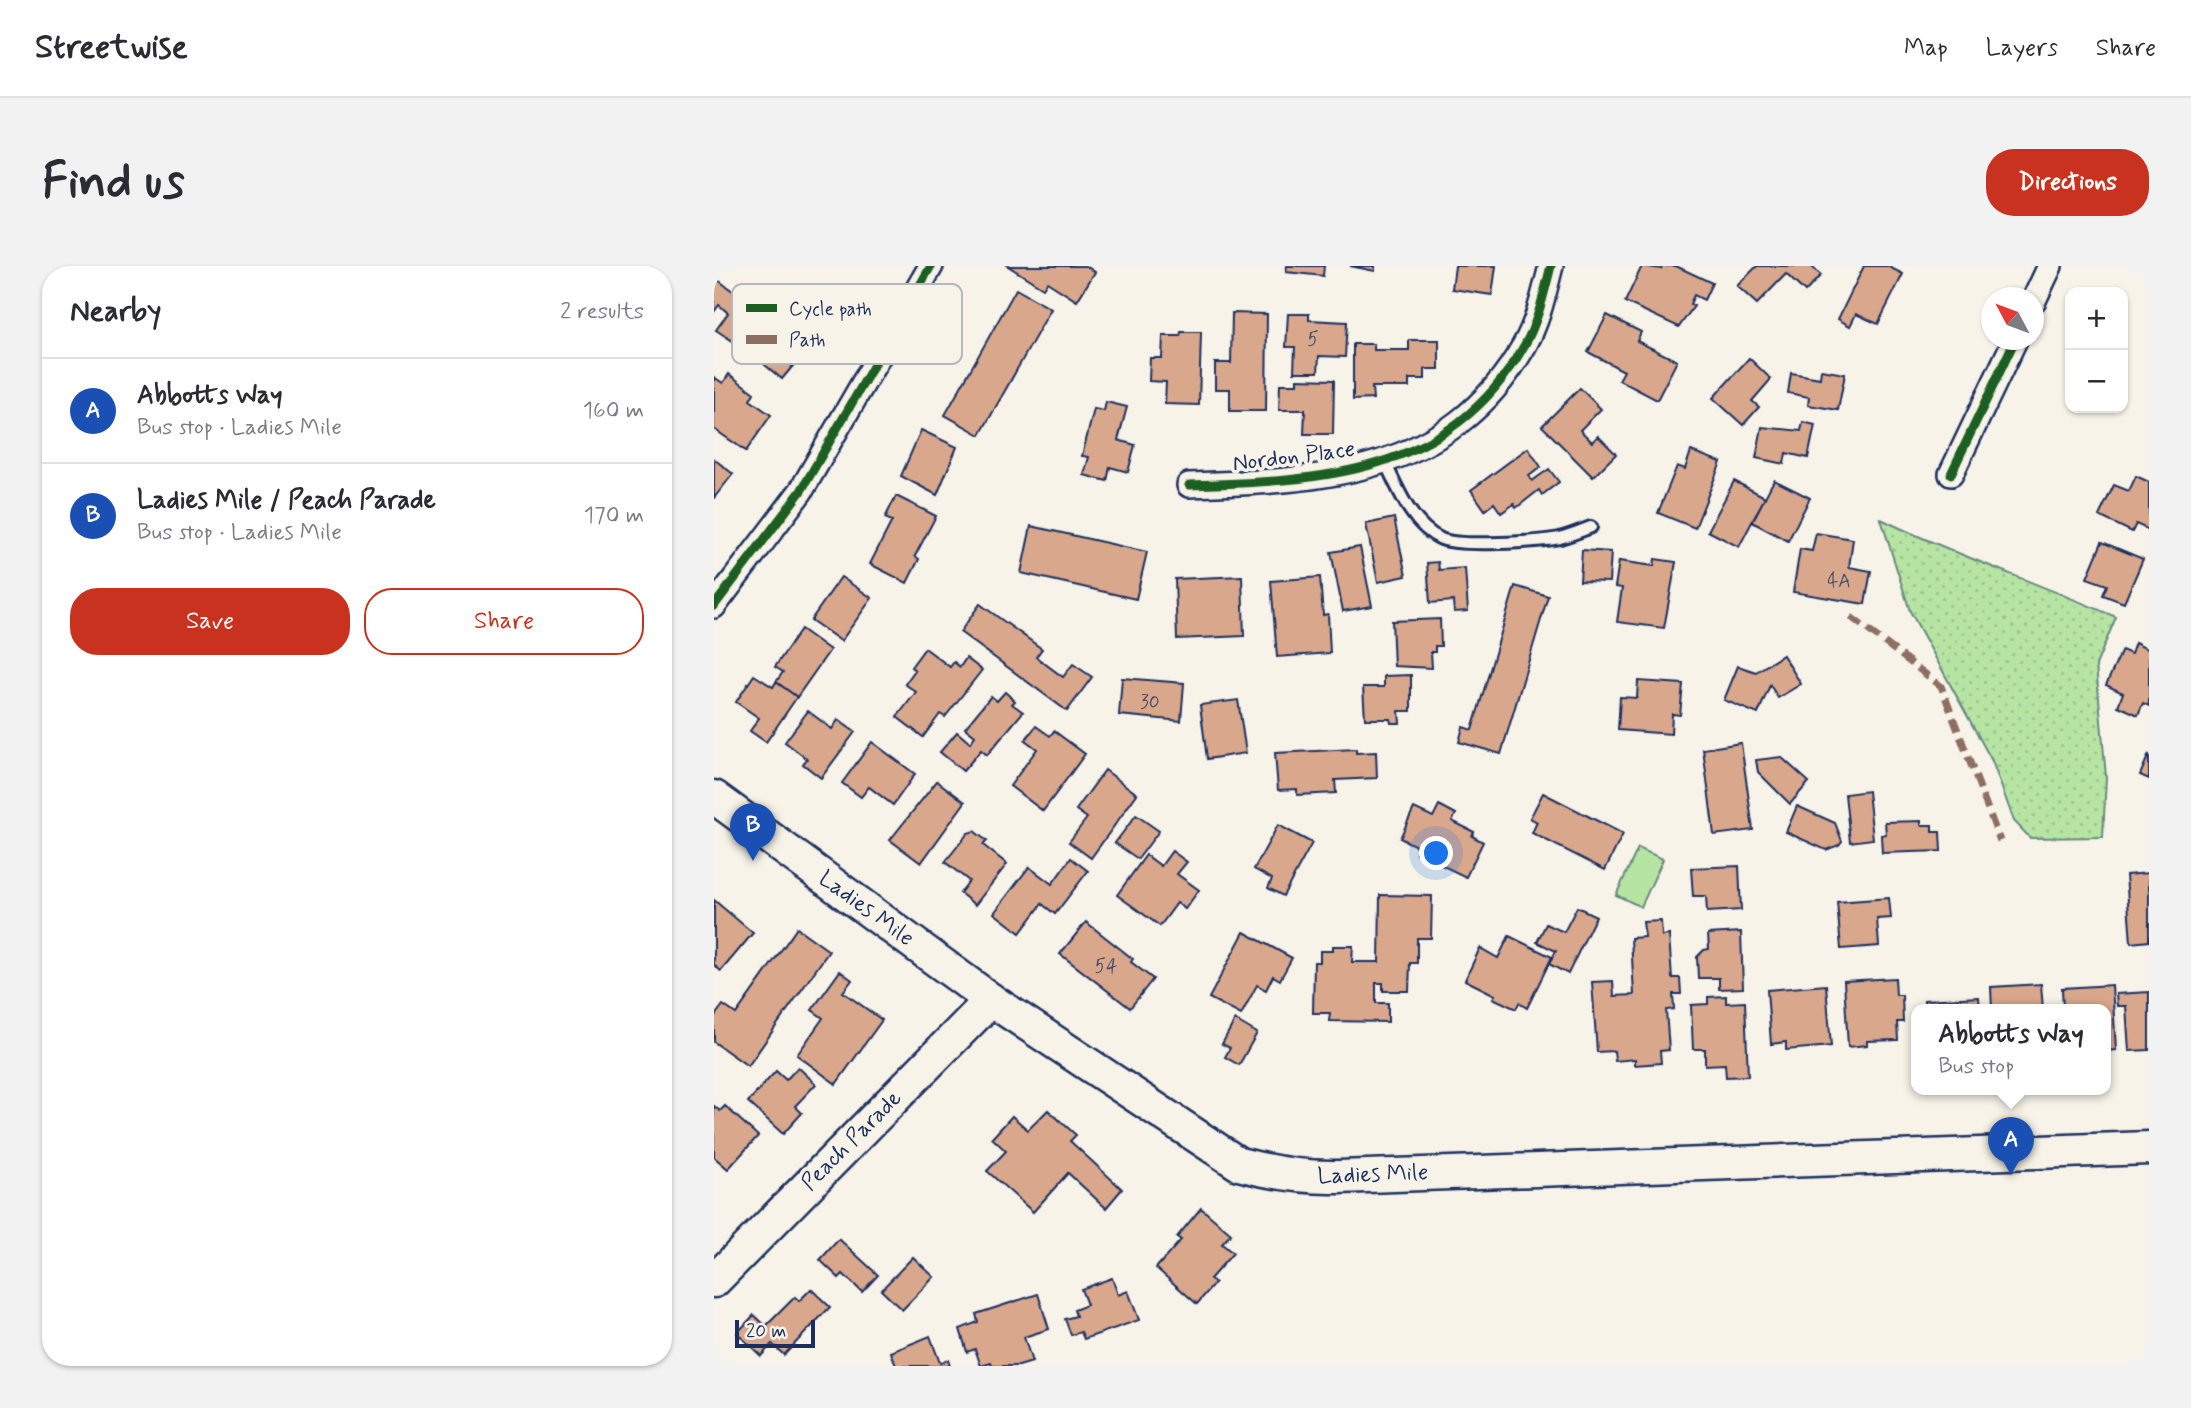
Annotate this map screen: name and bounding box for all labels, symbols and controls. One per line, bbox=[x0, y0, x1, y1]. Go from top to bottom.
text: Streetwise bbox=[35, 26, 188, 70]
text: Map bbox=[1904, 33, 1948, 64]
text: Layers bbox=[1986, 33, 2058, 64]
text: Share bbox=[2096, 33, 2156, 64]
button: Directions bbox=[1986, 149, 2149, 216]
text: Find us bbox=[42, 150, 185, 215]
legend bbox=[732, 284, 962, 364]
north arrow bbox=[1981, 287, 2044, 350]
map controls bbox=[2065, 287, 2128, 413]
button: + bbox=[2065, 287, 2128, 350]
text: Nearby bbox=[70, 292, 161, 331]
text: 2 results bbox=[560, 297, 644, 327]
text: Cycle path bbox=[789, 297, 872, 322]
house number: 5 bbox=[1307, 327, 1319, 352]
text: Path bbox=[789, 328, 826, 353]
button: − bbox=[2065, 350, 2128, 413]
text: Abbotts Way bbox=[137, 379, 282, 413]
text: A bbox=[85, 396, 101, 426]
text: 160 m bbox=[583, 396, 644, 426]
text: Bus stop · Ladies Mile bbox=[137, 413, 342, 443]
street label: Nordon Place bbox=[1231, 435, 1357, 479]
text: Ladies Mile / Peach Parade bbox=[137, 484, 436, 518]
text: B bbox=[86, 501, 100, 531]
text: 170 m bbox=[584, 501, 644, 531]
text: Bus stop · Ladies Mile bbox=[137, 518, 342, 548]
house number: 4A bbox=[1827, 569, 1851, 594]
button: Save bbox=[70, 588, 350, 655]
button: Share bbox=[364, 588, 644, 655]
house number: 30 bbox=[1140, 690, 1160, 715]
pin: B bbox=[730, 803, 776, 861]
your location bbox=[1419, 836, 1453, 870]
street label: Ladies Mile bbox=[812, 864, 920, 954]
house number: 54 bbox=[1095, 954, 1117, 979]
popup bbox=[1911, 1004, 2111, 1095]
text: Abbotts Way bbox=[1938, 1018, 2084, 1052]
text: Bus stop bbox=[1938, 1052, 2014, 1082]
street label: Peach Parade bbox=[795, 1084, 909, 1198]
pin: A bbox=[1988, 1117, 2034, 1175]
street label: Ladies Mile bbox=[1317, 1158, 1429, 1192]
scale bar bbox=[735, 1317, 816, 1349]
text: 20 m bbox=[746, 1319, 786, 1344]

